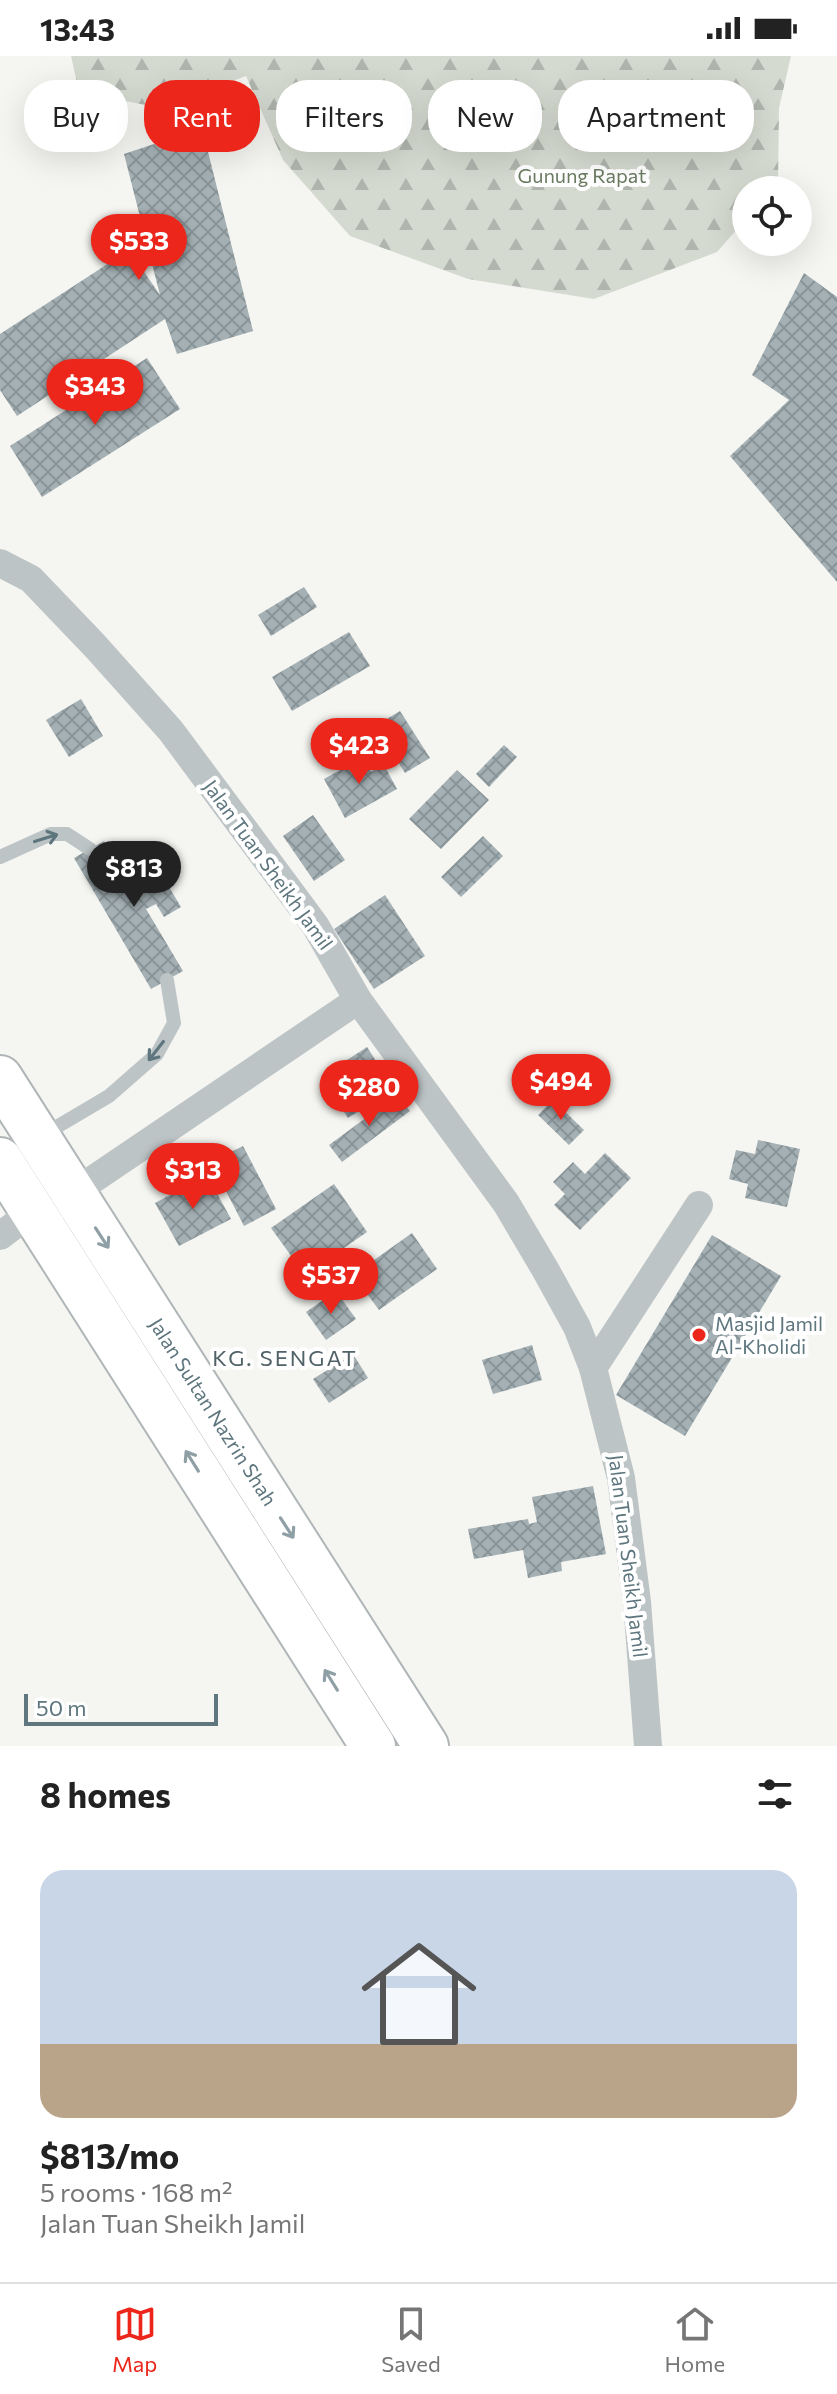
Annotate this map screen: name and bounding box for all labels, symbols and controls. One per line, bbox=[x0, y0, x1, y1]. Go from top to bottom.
text: 13:43 bbox=[40, 10, 115, 47]
chip: Buy bbox=[24, 80, 128, 152]
chip: Rent bbox=[144, 80, 260, 152]
chip: Filters bbox=[276, 80, 412, 152]
chip: New bbox=[428, 80, 542, 152]
chip: Apartment bbox=[558, 80, 754, 152]
park label: Gunung Rapat bbox=[518, 163, 646, 187]
map controls bbox=[732, 176, 812, 256]
button: locate bbox=[732, 176, 812, 256]
pin: $533 bbox=[92, 214, 186, 282]
text: $533 bbox=[109, 224, 169, 255]
pin: $343 bbox=[48, 359, 142, 427]
text: $343 bbox=[64, 369, 126, 400]
pin: $423 bbox=[312, 718, 406, 786]
text: $423 bbox=[329, 728, 389, 759]
street label: Jalan Tuan Sheikh Jamil bbox=[199, 775, 339, 954]
one-way arrow bbox=[33, 830, 58, 844]
pin: $813 bbox=[87, 841, 181, 909]
text: $813 bbox=[105, 851, 163, 882]
one-way arrow bbox=[147, 1041, 165, 1062]
pin: $494 bbox=[514, 1054, 608, 1122]
pin: $280 bbox=[322, 1060, 416, 1128]
text: $494 bbox=[530, 1064, 592, 1095]
text: $280 bbox=[338, 1070, 400, 1101]
pin: $313 bbox=[146, 1143, 240, 1211]
text: $313 bbox=[165, 1153, 222, 1184]
one-way arrow bbox=[94, 1227, 111, 1249]
pin: $537 bbox=[284, 1248, 378, 1316]
text: $537 bbox=[301, 1258, 361, 1289]
place label: Masjid Jamil Al-Kholidi bbox=[715, 1311, 823, 1358]
street label: Jalan Sultan Nazrin Shah bbox=[145, 1313, 283, 1510]
marker: Masjid Jamil Al-Kholidi bbox=[690, 1326, 708, 1344]
district label: KG. SENGAT bbox=[212, 1344, 358, 1371]
one-way arrow bbox=[183, 1450, 199, 1473]
street label: Jalan Tuan Sheikh Jamil bbox=[605, 1453, 653, 1659]
one-way arrow bbox=[280, 1516, 296, 1539]
one-way arrow bbox=[323, 1669, 339, 1692]
scale bar bbox=[24, 1690, 218, 1726]
text: 50 m bbox=[36, 1694, 86, 1721]
icon: filters bbox=[753, 1772, 797, 1816]
text: 8 homes bbox=[40, 1773, 171, 1815]
icon: home bbox=[347, 1922, 491, 2066]
text: $813/mo bbox=[40, 2134, 179, 2176]
text: 5 rooms · 168 m² bbox=[40, 2176, 232, 2207]
text: Jalan Tuan Sheikh Jamil bbox=[40, 2207, 305, 2238]
tab: Map bbox=[112, 2302, 157, 2377]
tab: Saved bbox=[381, 2302, 441, 2377]
tab: Home bbox=[665, 2302, 725, 2377]

